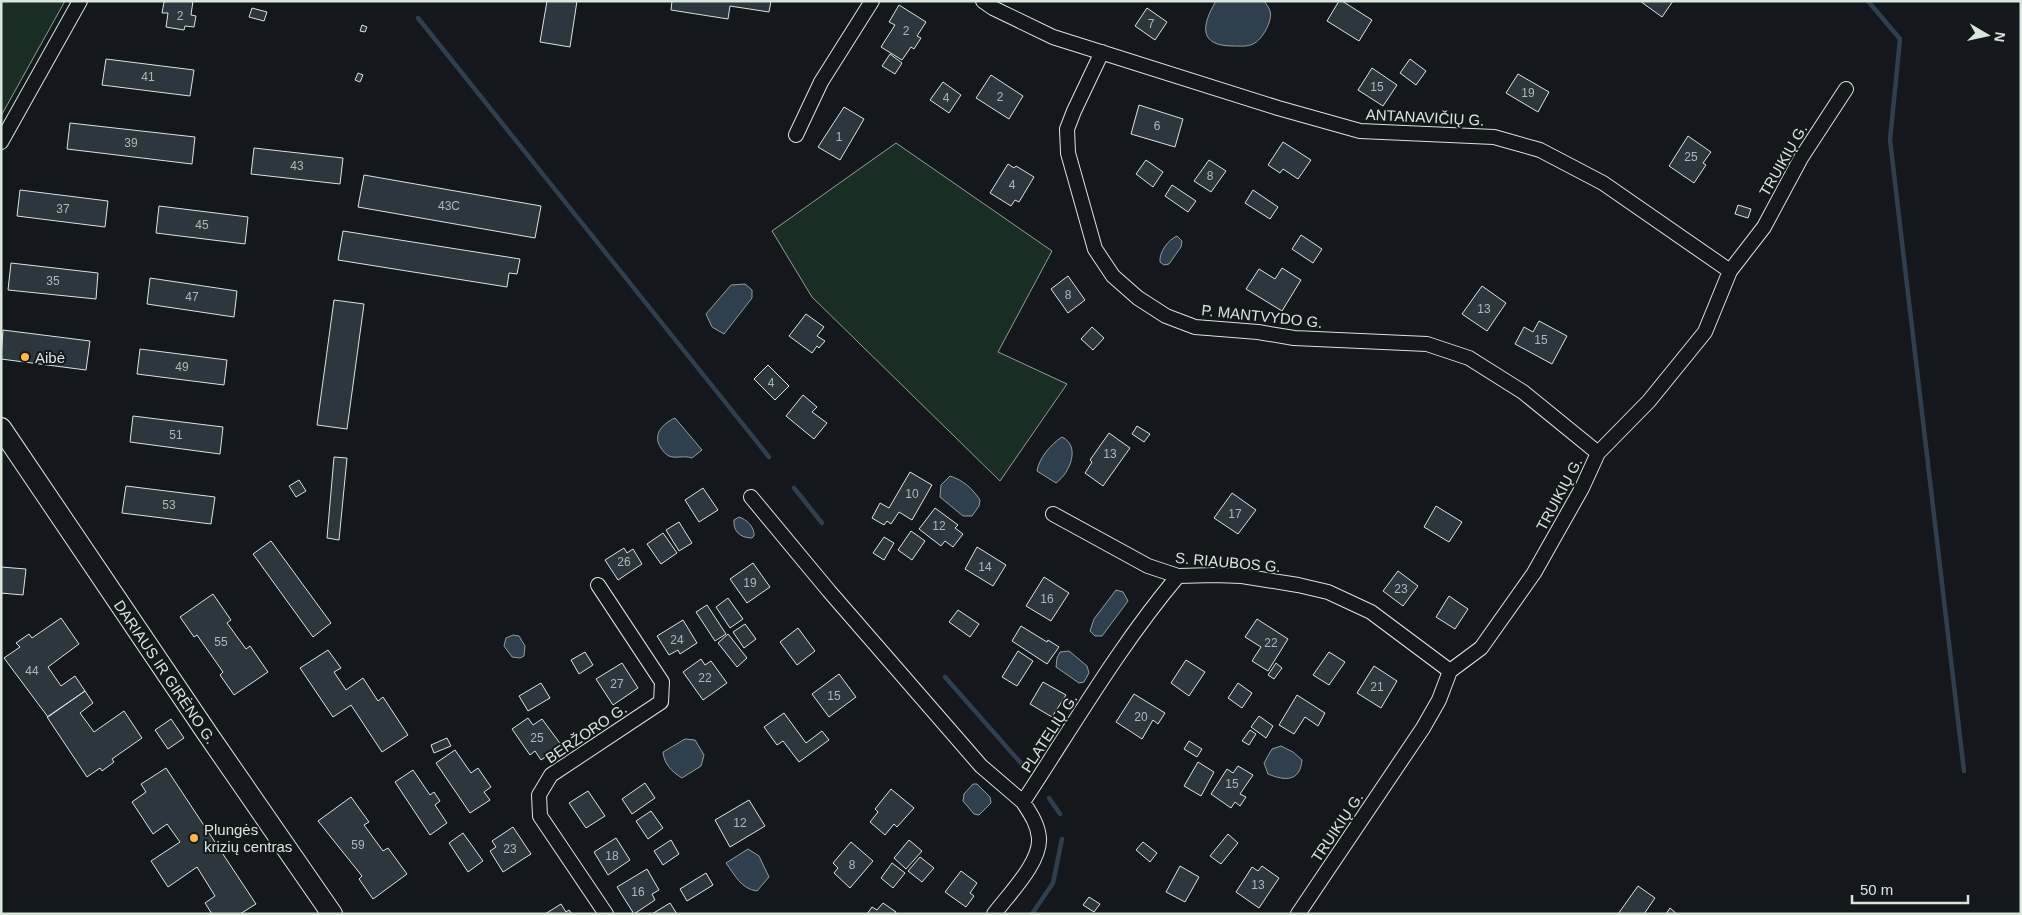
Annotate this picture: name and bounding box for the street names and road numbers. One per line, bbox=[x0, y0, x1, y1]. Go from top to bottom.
street label: ANTANAVIČIŲ G. bbox=[1365, 105, 1485, 129]
street label: TRUIKIŲ G. bbox=[1756, 121, 1810, 199]
street label: P. MANTVYDO G. bbox=[1201, 301, 1323, 331]
street label: TRUIKIŲ G. bbox=[1533, 455, 1585, 533]
street label: S. RIAUBOS G. bbox=[1175, 549, 1281, 575]
street label: DARIAUS IR GIRĖNO G. bbox=[111, 597, 220, 747]
street label: PLATELIŲ G. bbox=[1017, 691, 1081, 775]
street label: BERŽORO G. bbox=[542, 700, 630, 766]
street label: TRUIKIŲ G. bbox=[1308, 789, 1366, 865]

